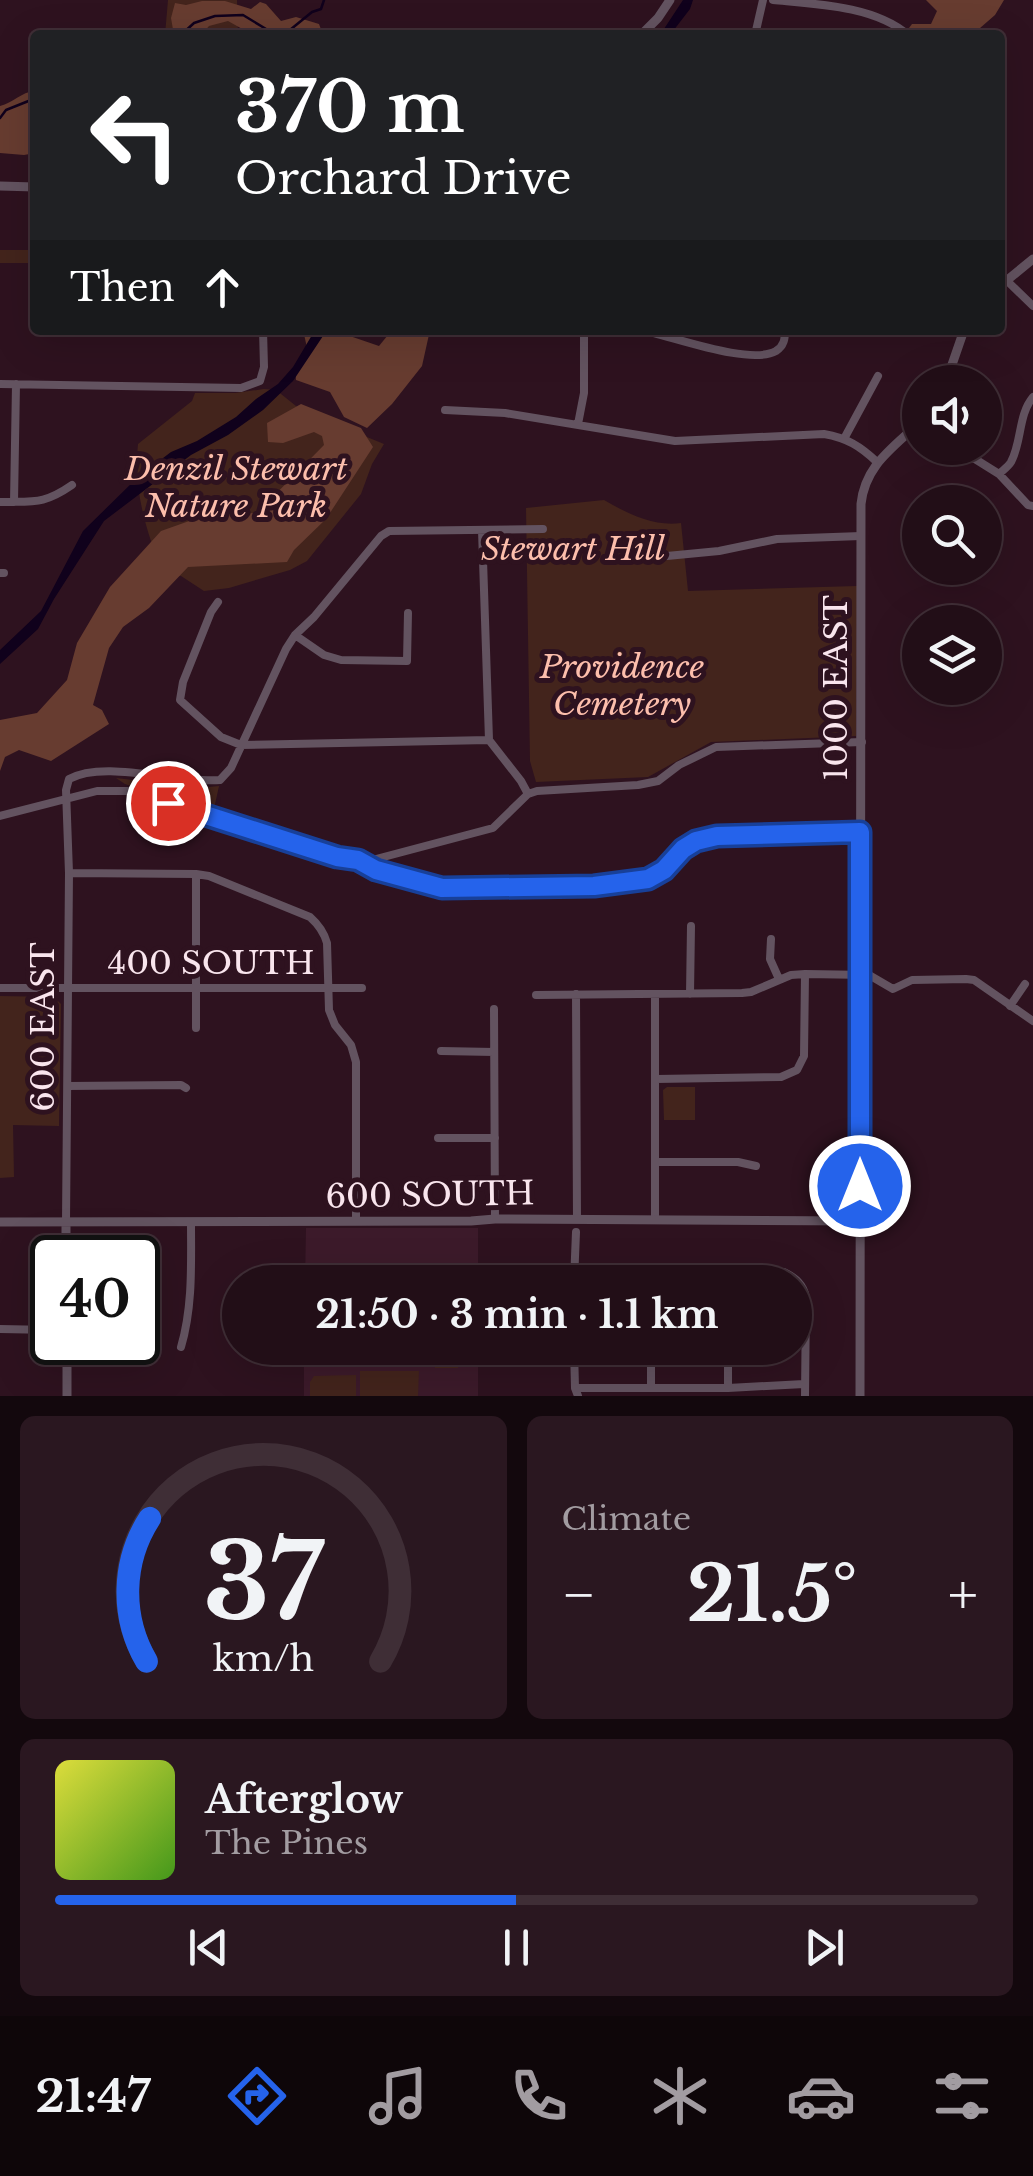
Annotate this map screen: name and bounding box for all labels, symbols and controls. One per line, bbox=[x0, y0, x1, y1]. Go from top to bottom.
text: 370 m bbox=[235, 64, 465, 151]
icon: left bbox=[70, 70, 200, 200]
text: Orchard Drive bbox=[235, 150, 571, 206]
icon: ahead bbox=[195, 260, 250, 315]
text: Then bbox=[70, 264, 175, 311]
map controls bbox=[902, 365, 1002, 705]
button: sound bbox=[902, 365, 1002, 465]
park label: Denzil Stewart Nature Park bbox=[123, 449, 348, 526]
button: search bbox=[902, 485, 1002, 585]
park label: Stewart Hill bbox=[481, 529, 666, 569]
street label: 1000 EAST bbox=[816, 595, 856, 781]
button: layers bbox=[902, 605, 1002, 705]
park label: Providence Cemetery bbox=[539, 647, 705, 724]
pin bbox=[126, 761, 211, 846]
icon: arrive bbox=[141, 776, 196, 831]
street label: 600 EAST bbox=[23, 942, 63, 1112]
street label: 400 SOUTH bbox=[108, 943, 314, 983]
position arrow bbox=[808, 1134, 912, 1238]
street label: 600 SOUTH bbox=[325, 1173, 535, 1217]
speed limit sign: 40 bbox=[30, 1235, 160, 1365]
text: 21:50 · 3 min · 1.1 km bbox=[315, 1291, 719, 1338]
text: Climate bbox=[562, 1499, 691, 1539]
text: 37 bbox=[203, 1518, 325, 1647]
text: 21.5° bbox=[687, 1548, 857, 1641]
text: − bbox=[562, 1561, 596, 1629]
text: + bbox=[948, 1561, 978, 1629]
text: km/h bbox=[213, 1636, 314, 1681]
text: Afterglow bbox=[205, 1776, 403, 1823]
text: The Pines bbox=[205, 1823, 368, 1863]
icon: previous bbox=[181, 1920, 236, 1975]
icon: pause bbox=[489, 1920, 544, 1975]
icon: next bbox=[797, 1920, 852, 1975]
icon: directions bbox=[222, 2061, 292, 2131]
icon: music bbox=[363, 2061, 433, 2131]
icon: phone bbox=[504, 2061, 574, 2131]
icon: climate bbox=[645, 2061, 715, 2131]
icon: car bbox=[786, 2061, 856, 2131]
icon: filters bbox=[927, 2061, 997, 2131]
text: 21:47 bbox=[36, 2068, 150, 2124]

